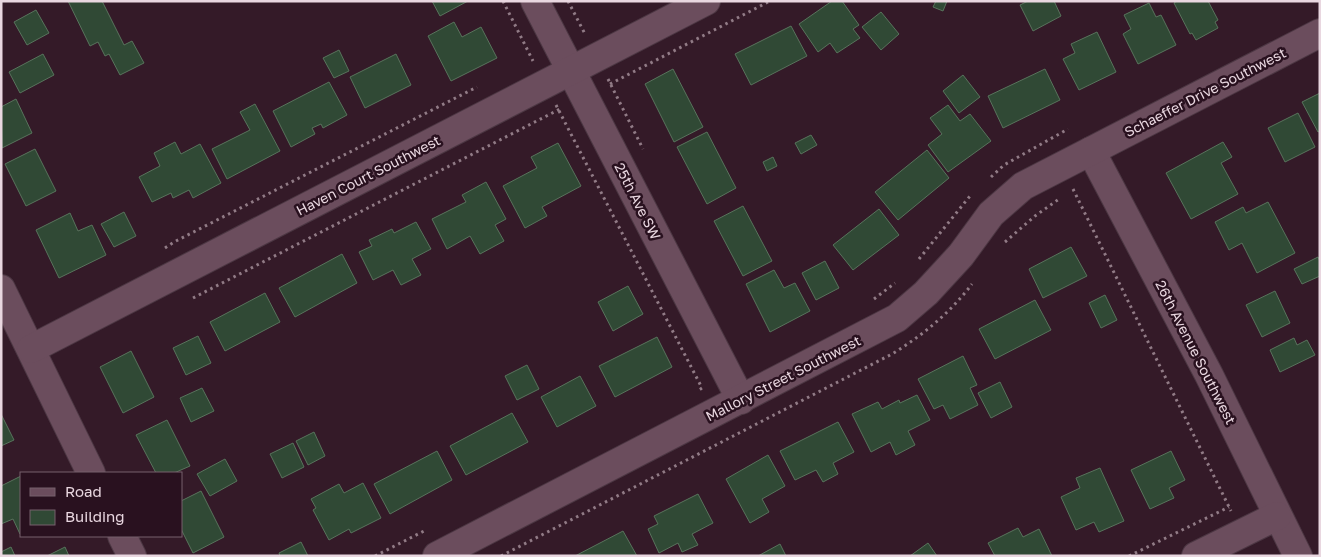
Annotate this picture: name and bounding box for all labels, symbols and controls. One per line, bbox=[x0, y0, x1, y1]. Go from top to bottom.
street label: Schaeffer Drive Southwest bbox=[1121, 44, 1289, 140]
street label: Haven Court Southwest bbox=[293, 131, 443, 219]
street label: 25th Ave SW bbox=[611, 160, 665, 243]
street label: 26th Avenue Southwest bbox=[1152, 277, 1240, 427]
street label: Mallory Street Southwest bbox=[703, 331, 863, 425]
legend bbox=[20, 472, 182, 537]
text: Road bbox=[65, 482, 102, 500]
text: Building bbox=[65, 507, 125, 525]

